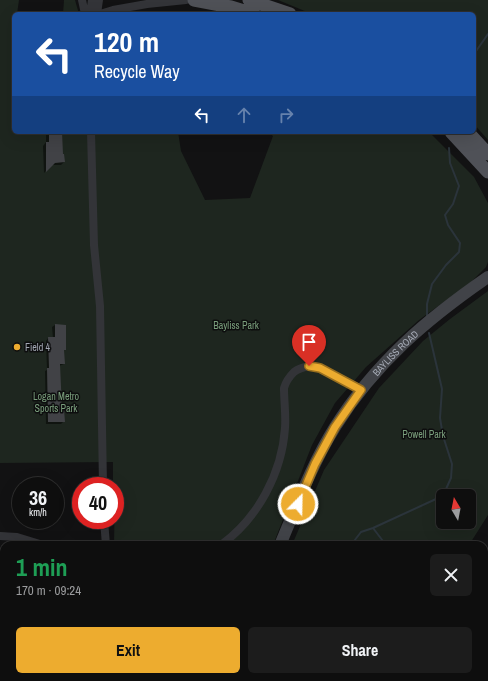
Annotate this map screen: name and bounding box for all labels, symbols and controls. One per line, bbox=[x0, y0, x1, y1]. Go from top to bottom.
text: 120 m bbox=[94, 23, 159, 61]
icon: left bbox=[28, 28, 80, 80]
text: Recycle Way bbox=[94, 59, 180, 84]
icon: left bbox=[191, 104, 213, 126]
icon: ahead bbox=[233, 104, 255, 126]
icon: right bbox=[275, 104, 297, 126]
park label: Bayliss Park bbox=[213, 319, 260, 332]
pin bbox=[292, 325, 326, 366]
street label: BAYLISS ROAD bbox=[370, 328, 421, 379]
icon: arrive bbox=[298, 331, 320, 353]
place label: Field 4 bbox=[25, 341, 51, 354]
marker: Field 4 bbox=[12, 342, 22, 352]
park label: Logan Metro Sports Park bbox=[33, 390, 79, 415]
park label: Powell Park bbox=[402, 428, 447, 441]
speed limit sign: 40 bbox=[72, 477, 124, 529]
position arrow bbox=[277, 483, 319, 525]
text: 36 bbox=[29, 484, 47, 511]
north arrow bbox=[436, 489, 476, 529]
map controls bbox=[436, 489, 476, 529]
text: km/h bbox=[29, 506, 47, 519]
text: 1 min bbox=[16, 551, 67, 583]
button: close bbox=[430, 554, 472, 596]
text: 170 m · 09:24 bbox=[16, 582, 81, 599]
button: Exit bbox=[16, 627, 240, 673]
button: Share bbox=[248, 627, 472, 673]

